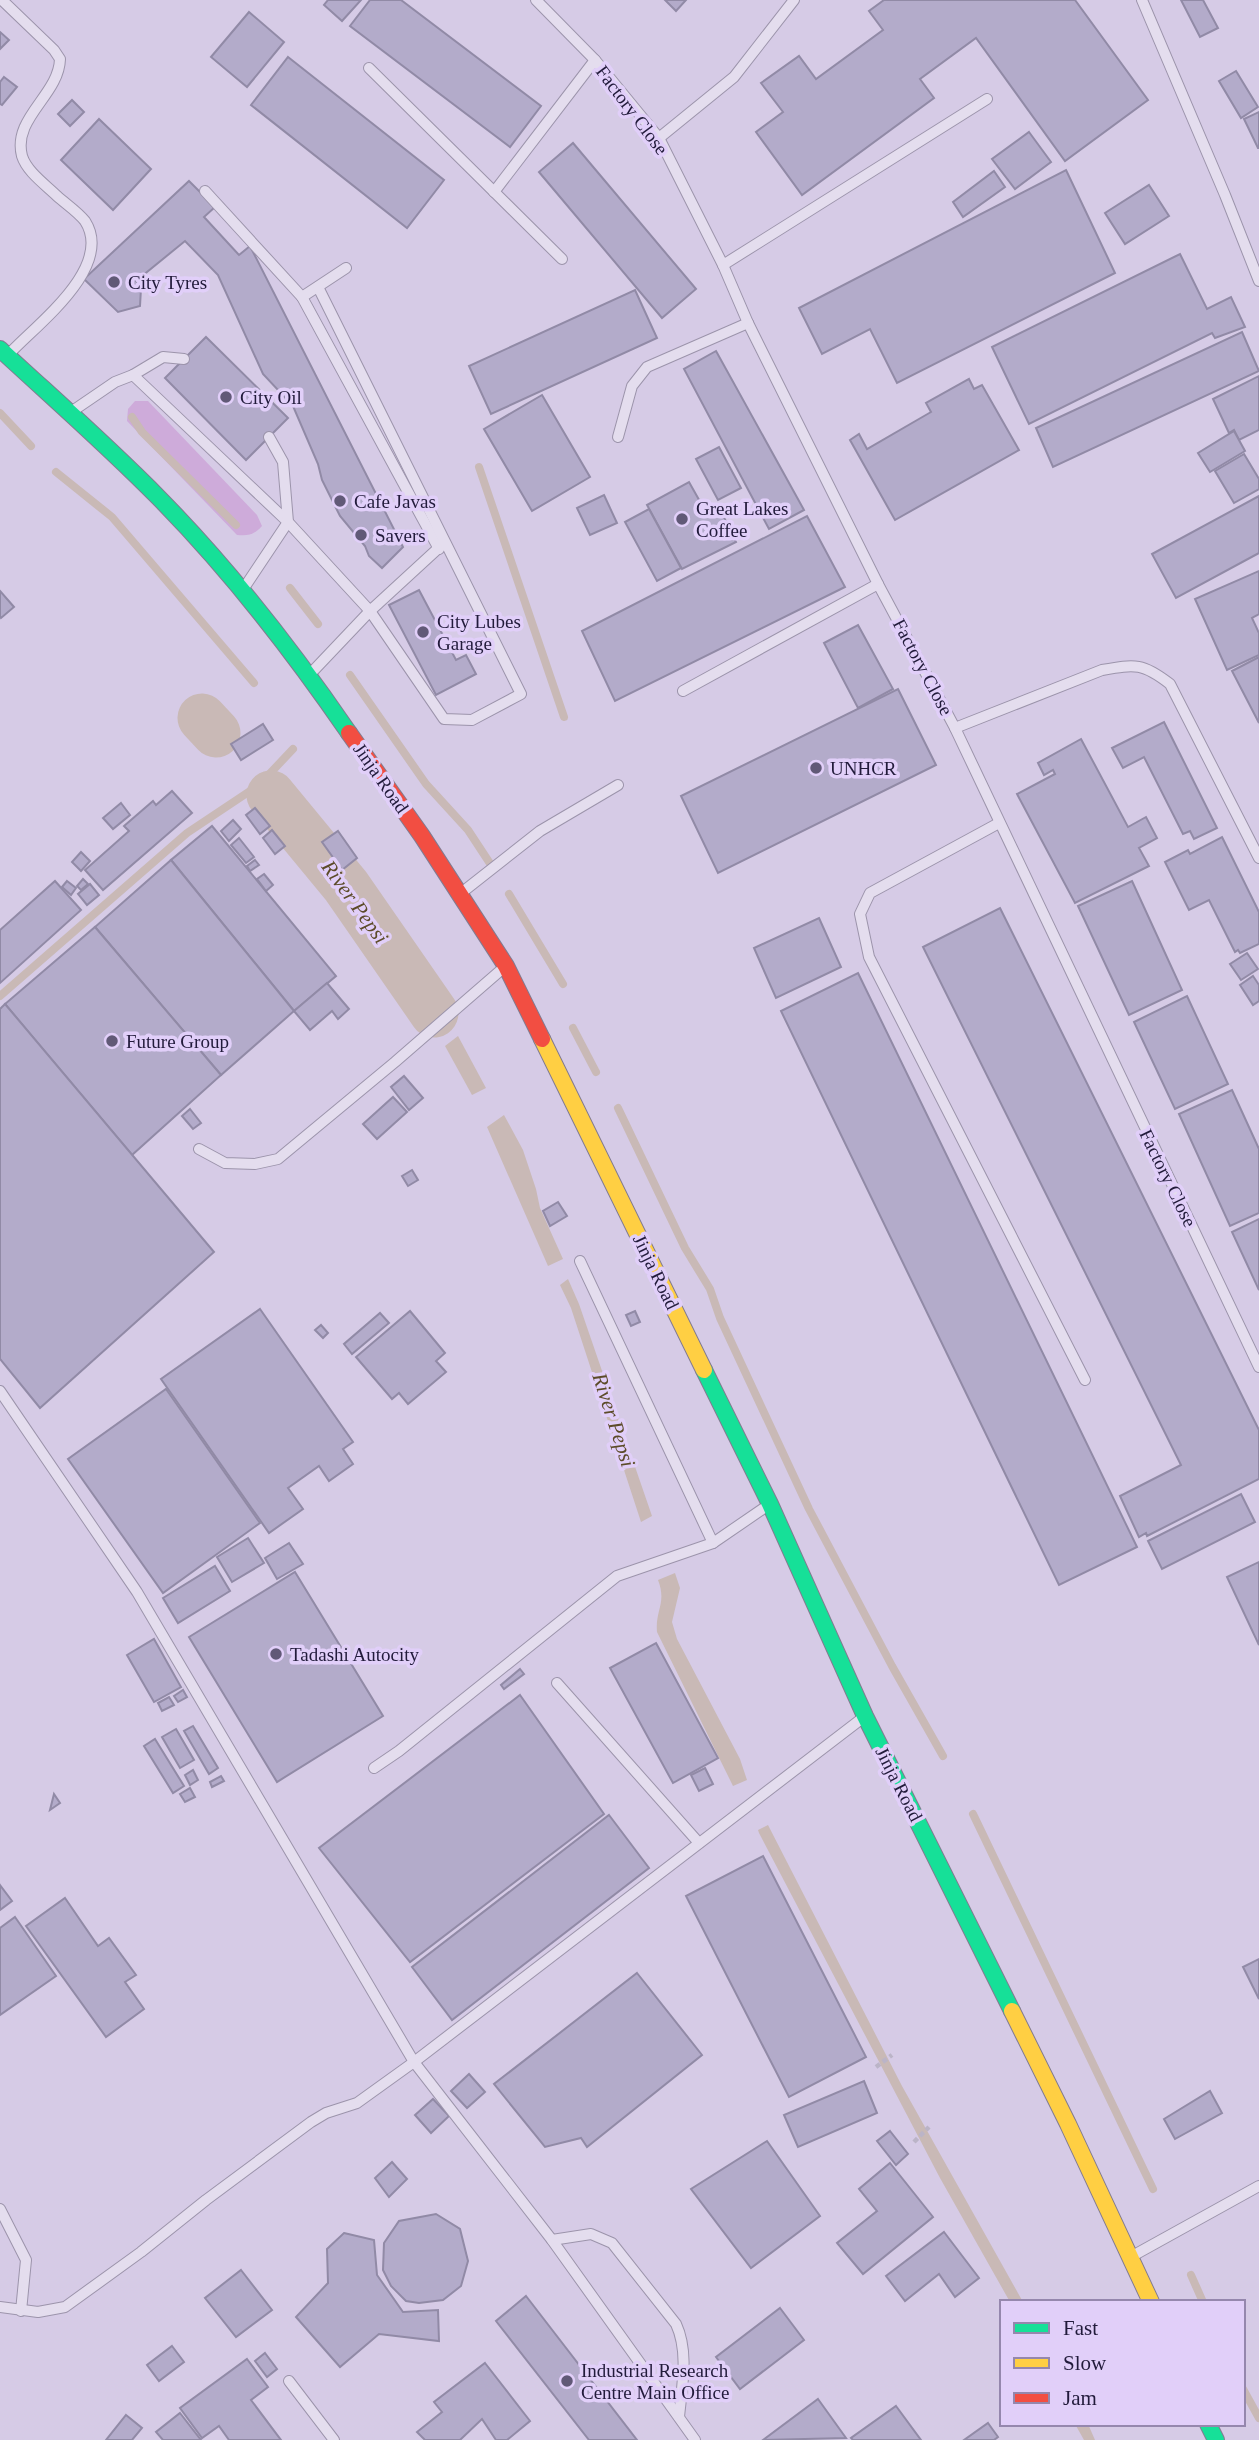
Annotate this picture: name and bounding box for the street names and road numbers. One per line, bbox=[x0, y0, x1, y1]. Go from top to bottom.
street label: Factory Close bbox=[592, 61, 672, 159]
street label: Factory Close bbox=[889, 615, 957, 719]
street label: Jinja Road bbox=[349, 739, 413, 817]
street label: Factory Close bbox=[1135, 1126, 1201, 1230]
street label: Jinja Road bbox=[629, 1231, 683, 1313]
street label: Jinja Road bbox=[871, 1743, 927, 1825]

